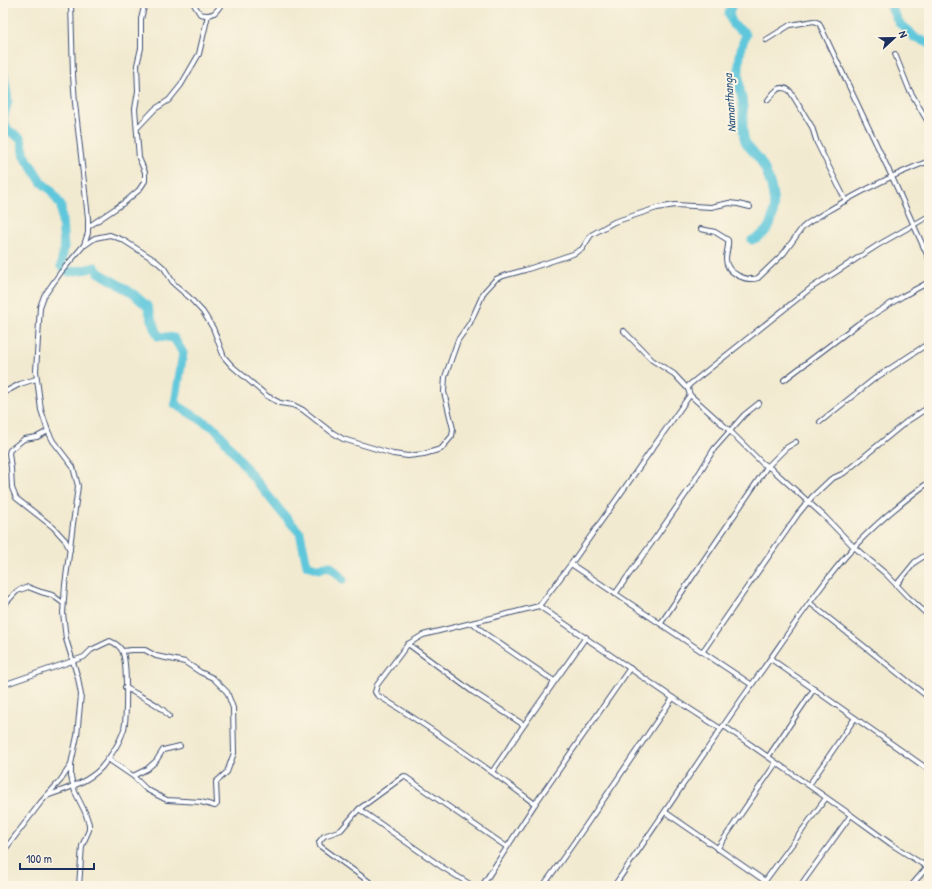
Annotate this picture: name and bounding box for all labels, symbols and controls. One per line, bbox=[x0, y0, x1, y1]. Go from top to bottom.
north arrow bbox=[874, 18, 914, 58]
text: N bbox=[896, 29, 911, 40]
water label: Namanthanga bbox=[719, 72, 740, 133]
scale bar bbox=[20, 845, 94, 871]
text: 100 m bbox=[26, 850, 52, 867]

